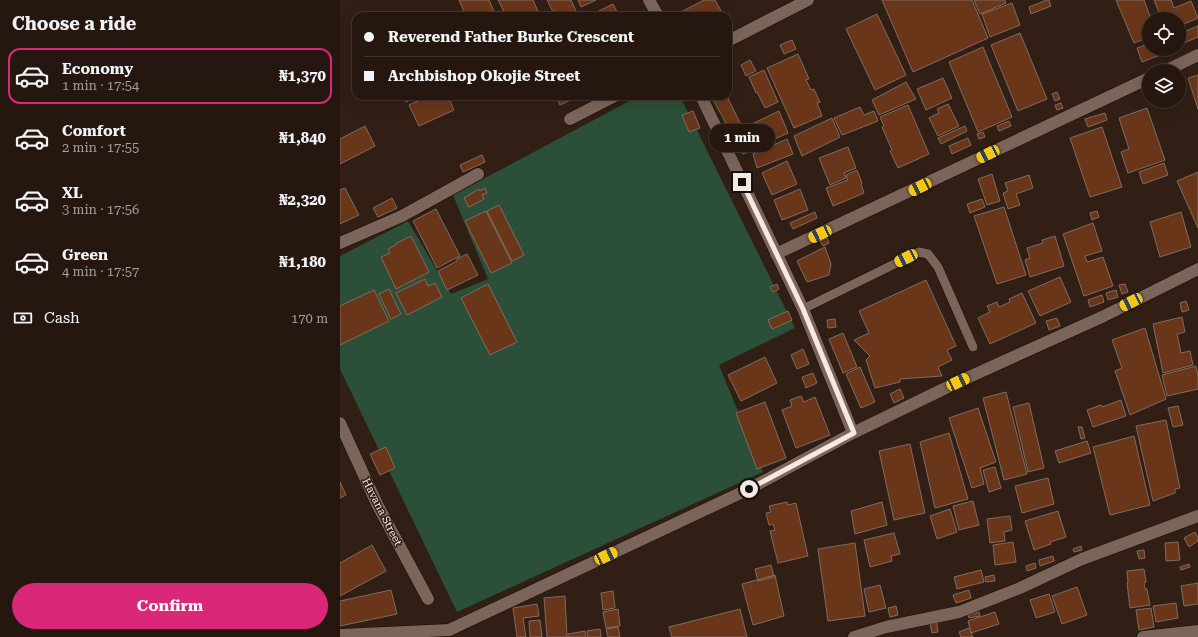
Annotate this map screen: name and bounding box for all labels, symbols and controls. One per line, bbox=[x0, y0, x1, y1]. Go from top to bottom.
map controls bbox=[1142, 12, 1186, 108]
button: locate bbox=[1142, 12, 1186, 56]
text: Choose a ride bbox=[12, 13, 136, 34]
text: Reverend Father Burke Crescent bbox=[388, 28, 634, 46]
icon: car bbox=[14, 58, 50, 94]
text: Economy bbox=[62, 60, 133, 78]
button: layers bbox=[1142, 64, 1186, 108]
text: ₦1,370 bbox=[279, 67, 326, 85]
text: Archbishop Okojie Street bbox=[388, 67, 580, 85]
text: 1 min · 17:54 bbox=[62, 78, 139, 93]
icon: car bbox=[14, 120, 50, 156]
text: Comfort bbox=[62, 122, 126, 140]
callout: 1 min bbox=[709, 124, 775, 152]
text: ₦1,840 bbox=[279, 129, 326, 147]
text: 1 min bbox=[724, 130, 760, 145]
text: 2 min · 17:55 bbox=[62, 140, 139, 155]
car bbox=[975, 143, 1001, 165]
route end bbox=[733, 173, 751, 191]
car bbox=[907, 176, 933, 198]
icon: car bbox=[14, 182, 50, 218]
text: XL bbox=[62, 184, 83, 202]
text: ₦2,320 bbox=[279, 191, 326, 209]
text: 3 min · 17:56 bbox=[62, 202, 139, 217]
car bbox=[807, 223, 833, 245]
icon: car bbox=[14, 244, 50, 280]
text: Green bbox=[62, 246, 108, 264]
car bbox=[893, 247, 919, 269]
text: ₦1,180 bbox=[279, 253, 326, 271]
text: 4 min · 17:57 bbox=[62, 264, 139, 279]
car bbox=[1118, 291, 1144, 313]
icon: cash bbox=[12, 307, 34, 329]
text: Cash bbox=[44, 309, 80, 327]
text: 170 m bbox=[291, 311, 328, 326]
car bbox=[945, 371, 971, 393]
street label: Havana Street bbox=[359, 476, 405, 548]
route start bbox=[740, 480, 758, 498]
car bbox=[593, 545, 619, 567]
button: Confirm bbox=[12, 583, 328, 629]

